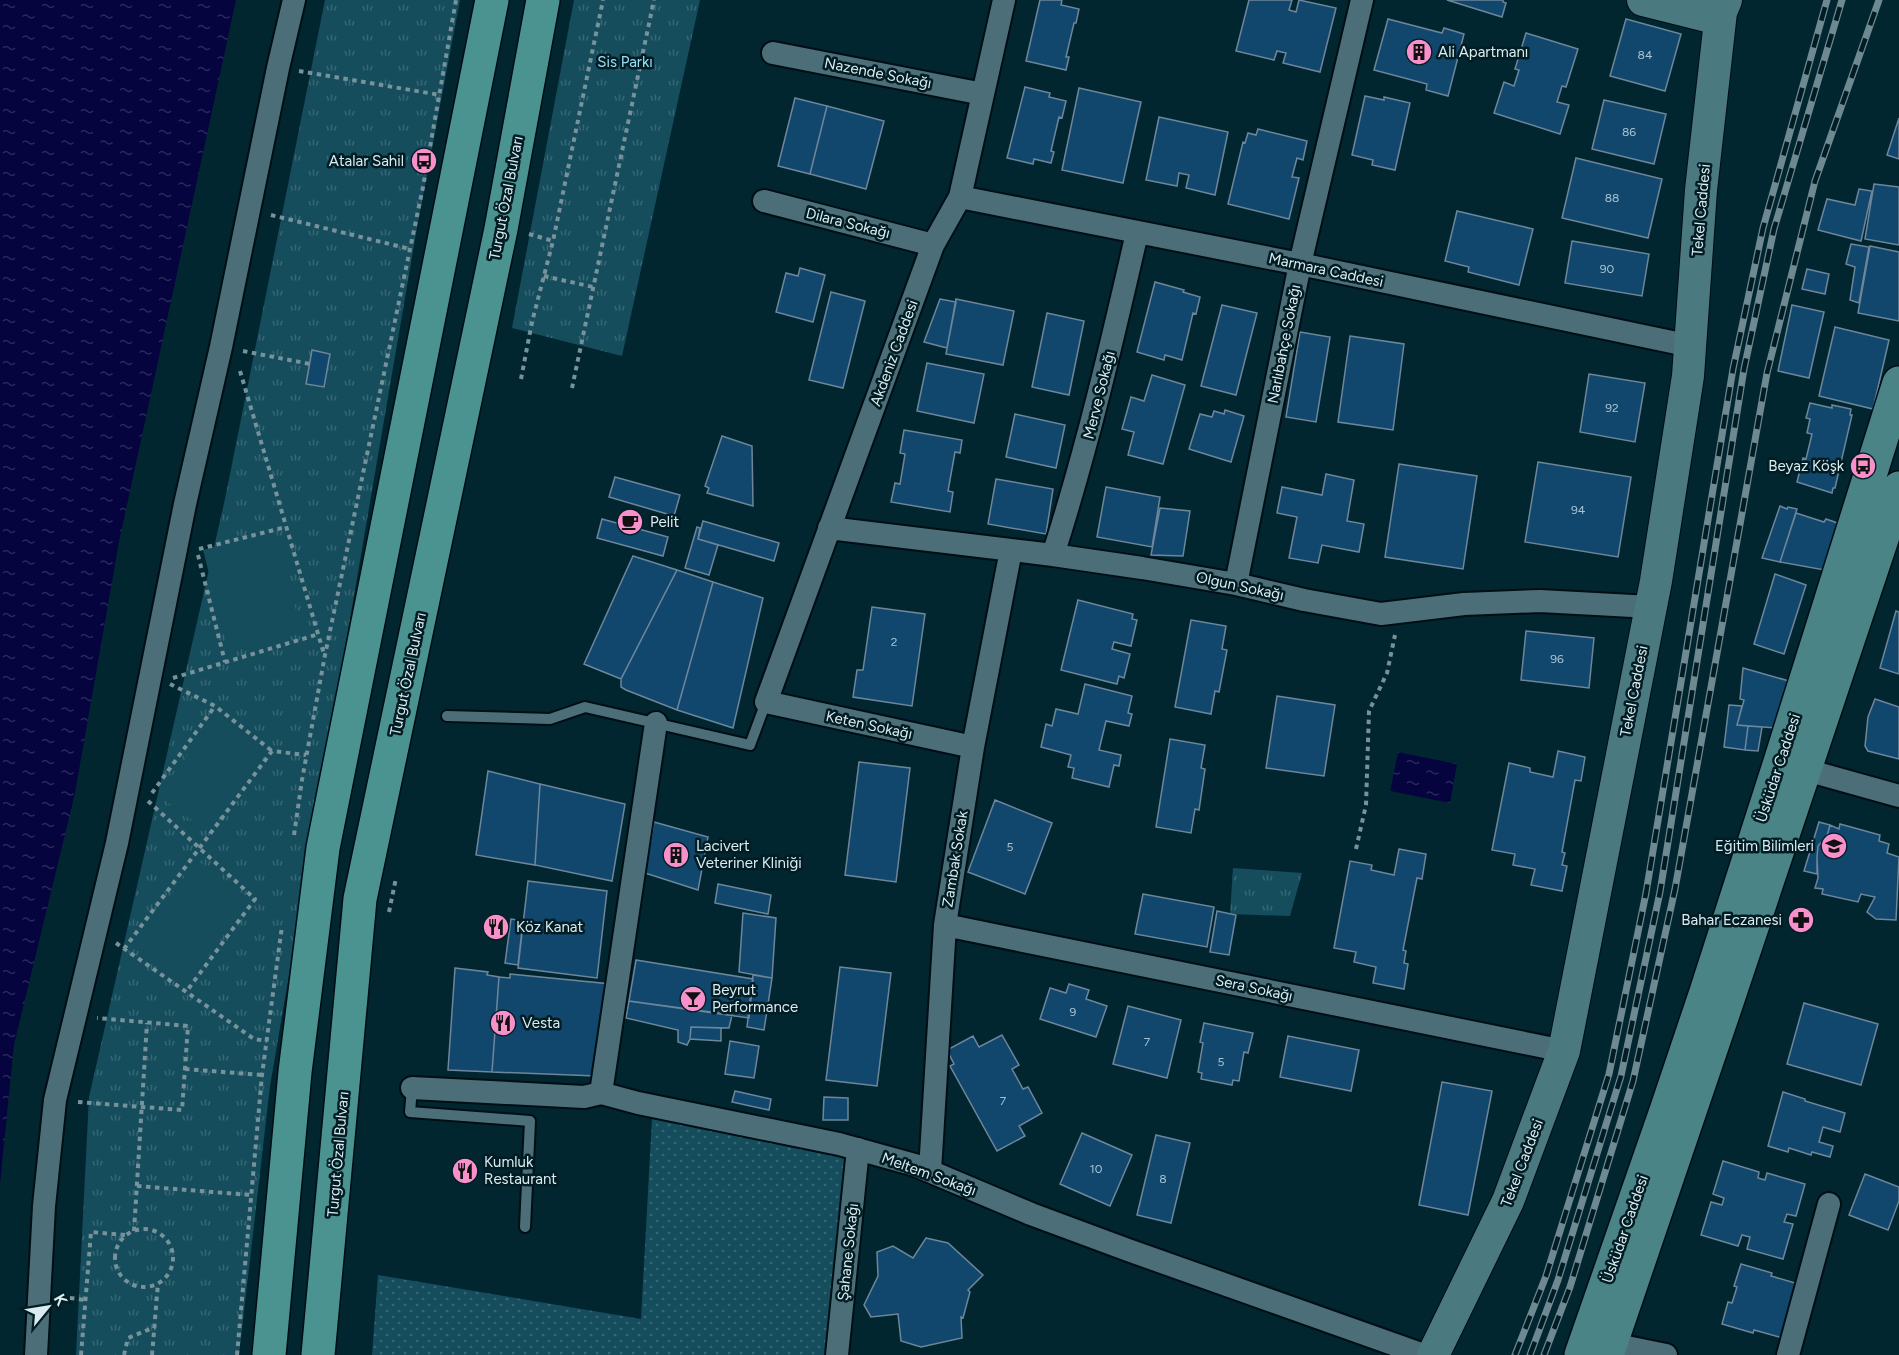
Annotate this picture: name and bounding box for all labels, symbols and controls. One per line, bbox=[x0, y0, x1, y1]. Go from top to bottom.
building icon: Ali Apartmanı bbox=[1404, 37, 1434, 67]
place label: Ali Apartmanı bbox=[1438, 43, 1528, 61]
house number: 84 bbox=[1638, 48, 1653, 62]
park label: Sis Parkı bbox=[597, 53, 653, 71]
street label: Nazende Sokağı bbox=[823, 54, 933, 92]
house number: 86 bbox=[1622, 125, 1636, 139]
street label: Turgut Özal Bulvarı bbox=[485, 134, 527, 262]
bus stop icon: Atalar Sahil bbox=[409, 146, 439, 176]
place label: Atalar Sahil bbox=[329, 152, 404, 170]
street label: Tekel Caddesi bbox=[1688, 163, 1714, 257]
house number: 88 bbox=[1605, 191, 1619, 205]
street label: Dilara Sokağı bbox=[804, 204, 892, 242]
street label: Marmara Caddesi bbox=[1267, 249, 1385, 291]
house number: 90 bbox=[1600, 262, 1615, 276]
street label: Narlıbahçe Sokağı bbox=[1264, 283, 1304, 405]
street label: Akdeniz Caddesi bbox=[866, 297, 922, 409]
street label: Merve Sokağı bbox=[1079, 349, 1119, 441]
house number: 92 bbox=[1605, 401, 1619, 415]
bus stop icon: Beyaz Köşk bbox=[1848, 451, 1878, 481]
place label: Beyaz Köşk bbox=[1768, 457, 1845, 475]
house number: 94 bbox=[1571, 503, 1586, 517]
cafe icon: Pelit bbox=[615, 507, 645, 537]
place label: Pelit bbox=[650, 513, 680, 531]
street label: Olgun Sokağı bbox=[1195, 568, 1285, 604]
street label: Turgut Özal Bulvarı bbox=[386, 611, 430, 737]
house number: 2 bbox=[891, 635, 897, 649]
street label: Tekel Caddesi bbox=[1616, 644, 1652, 738]
house number: 96 bbox=[1550, 652, 1564, 666]
street label: Keten Sokağı bbox=[824, 707, 914, 743]
street label: Üsküdar Caddesi bbox=[1752, 711, 1804, 825]
street label: Zambak Sokak bbox=[938, 809, 972, 909]
school or university icon: Eğitim Bilimleri bbox=[1819, 831, 1849, 861]
place label: Lacivert Veteriner Kliniği bbox=[696, 837, 802, 872]
place label: Eğitim Bilimleri bbox=[1715, 837, 1814, 855]
building icon: Lacivert Veteriner Kliniği bbox=[661, 840, 691, 870]
house number: 5 bbox=[1007, 840, 1014, 854]
pharmacy icon: Bahar Eczanesi bbox=[1786, 905, 1816, 935]
place label: Bahar Eczanesi bbox=[1681, 911, 1782, 929]
restaurant icon: Köz Kanat bbox=[481, 912, 511, 942]
place label: Köz Kanat bbox=[516, 918, 583, 936]
street label: Sera Sokağı bbox=[1214, 971, 1294, 1005]
place label: Beyrut Performance bbox=[712, 981, 798, 1016]
bar icon: Beyrut Performance bbox=[678, 984, 708, 1014]
house number: 9 bbox=[1070, 1005, 1077, 1019]
restaurant icon: Vesta bbox=[488, 1008, 518, 1038]
place label: Vesta bbox=[522, 1014, 560, 1032]
house number: 7 bbox=[1144, 1035, 1151, 1049]
house number: 5 bbox=[1218, 1055, 1225, 1069]
street label: Turgut Özal Bulvarı bbox=[324, 1091, 352, 1217]
house number: 7 bbox=[1000, 1094, 1007, 1108]
street label: Tekel Caddesi bbox=[1497, 1117, 1547, 1209]
street label: Meltem Sokağı bbox=[879, 1149, 979, 1199]
place label: Kumluk Restaurant bbox=[484, 1153, 557, 1188]
restaurant icon: Kumluk Restaurant bbox=[450, 1156, 480, 1186]
house number: 10 bbox=[1090, 1162, 1103, 1176]
house number: 8 bbox=[1159, 1172, 1167, 1186]
street label: Üsküdar Caddesi bbox=[1598, 1173, 1652, 1285]
street label: Şahane Sokağı bbox=[834, 1202, 862, 1302]
north arrow bbox=[18, 1277, 78, 1337]
text: K bbox=[50, 1290, 72, 1309]

